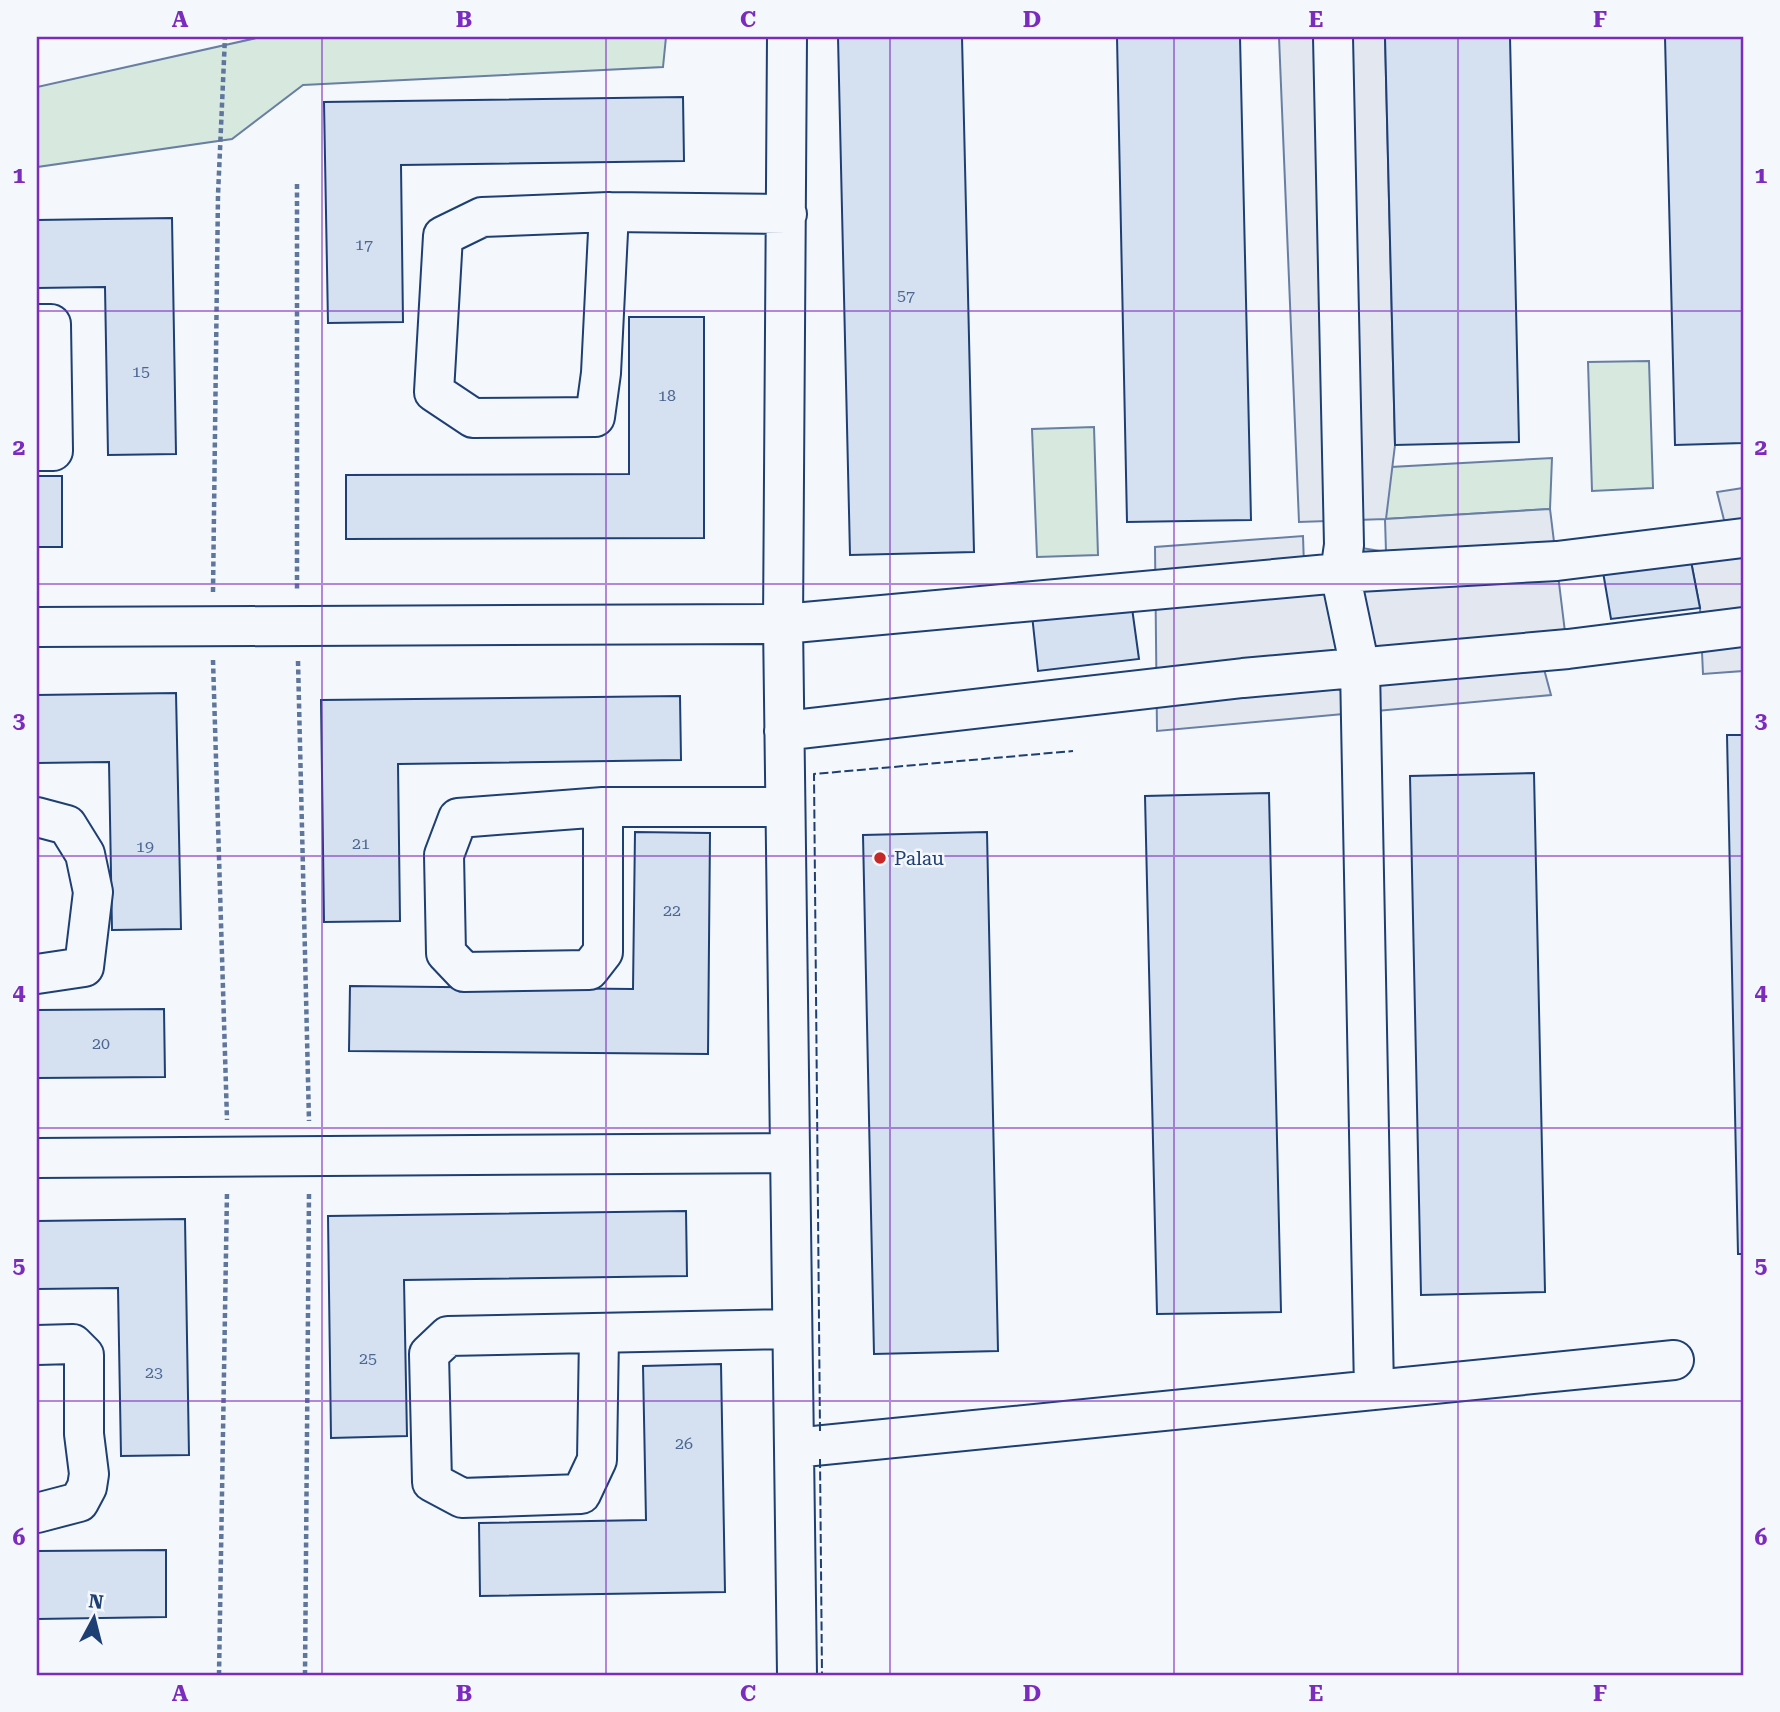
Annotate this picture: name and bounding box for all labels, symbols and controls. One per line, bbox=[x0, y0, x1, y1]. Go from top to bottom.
text: A bbox=[172, 6, 189, 33]
text: B bbox=[456, 6, 472, 33]
text: C bbox=[740, 6, 756, 33]
text: D bbox=[1023, 6, 1041, 33]
text: E bbox=[1309, 6, 1323, 33]
text: F bbox=[1593, 6, 1607, 33]
text: 1 bbox=[13, 162, 26, 189]
text: 1 bbox=[1755, 162, 1768, 189]
house number: 17 bbox=[355, 235, 373, 254]
house number: 57 bbox=[897, 286, 915, 305]
house number: 15 bbox=[132, 362, 150, 381]
house number: 18 bbox=[658, 386, 676, 405]
text: 2 bbox=[13, 434, 25, 461]
text: 2 bbox=[1755, 434, 1767, 461]
text: 3 bbox=[13, 707, 26, 734]
text: 3 bbox=[1755, 707, 1768, 734]
house number: 21 bbox=[352, 834, 370, 853]
house number: 19 bbox=[136, 837, 154, 856]
place label: Palau bbox=[894, 847, 944, 870]
marker: Palau bbox=[872, 850, 888, 866]
house number: 22 bbox=[663, 901, 681, 920]
text: 4 bbox=[13, 979, 26, 1006]
text: 4 bbox=[1755, 979, 1768, 1006]
house number: 20 bbox=[92, 1034, 110, 1053]
text: 5 bbox=[13, 1252, 26, 1279]
text: 5 bbox=[1755, 1252, 1768, 1279]
house number: 25 bbox=[359, 1349, 377, 1368]
house number: 23 bbox=[145, 1363, 163, 1382]
house number: 26 bbox=[675, 1434, 693, 1453]
text: 6 bbox=[13, 1524, 26, 1551]
text: 6 bbox=[1755, 1524, 1768, 1551]
north arrow bbox=[60, 1582, 130, 1652]
text: N bbox=[87, 1589, 105, 1614]
text: A bbox=[172, 1680, 189, 1707]
text: B bbox=[456, 1680, 472, 1707]
text: C bbox=[740, 1680, 756, 1707]
text: D bbox=[1023, 1680, 1041, 1707]
text: E bbox=[1309, 1680, 1323, 1707]
text: F bbox=[1593, 1680, 1607, 1707]

